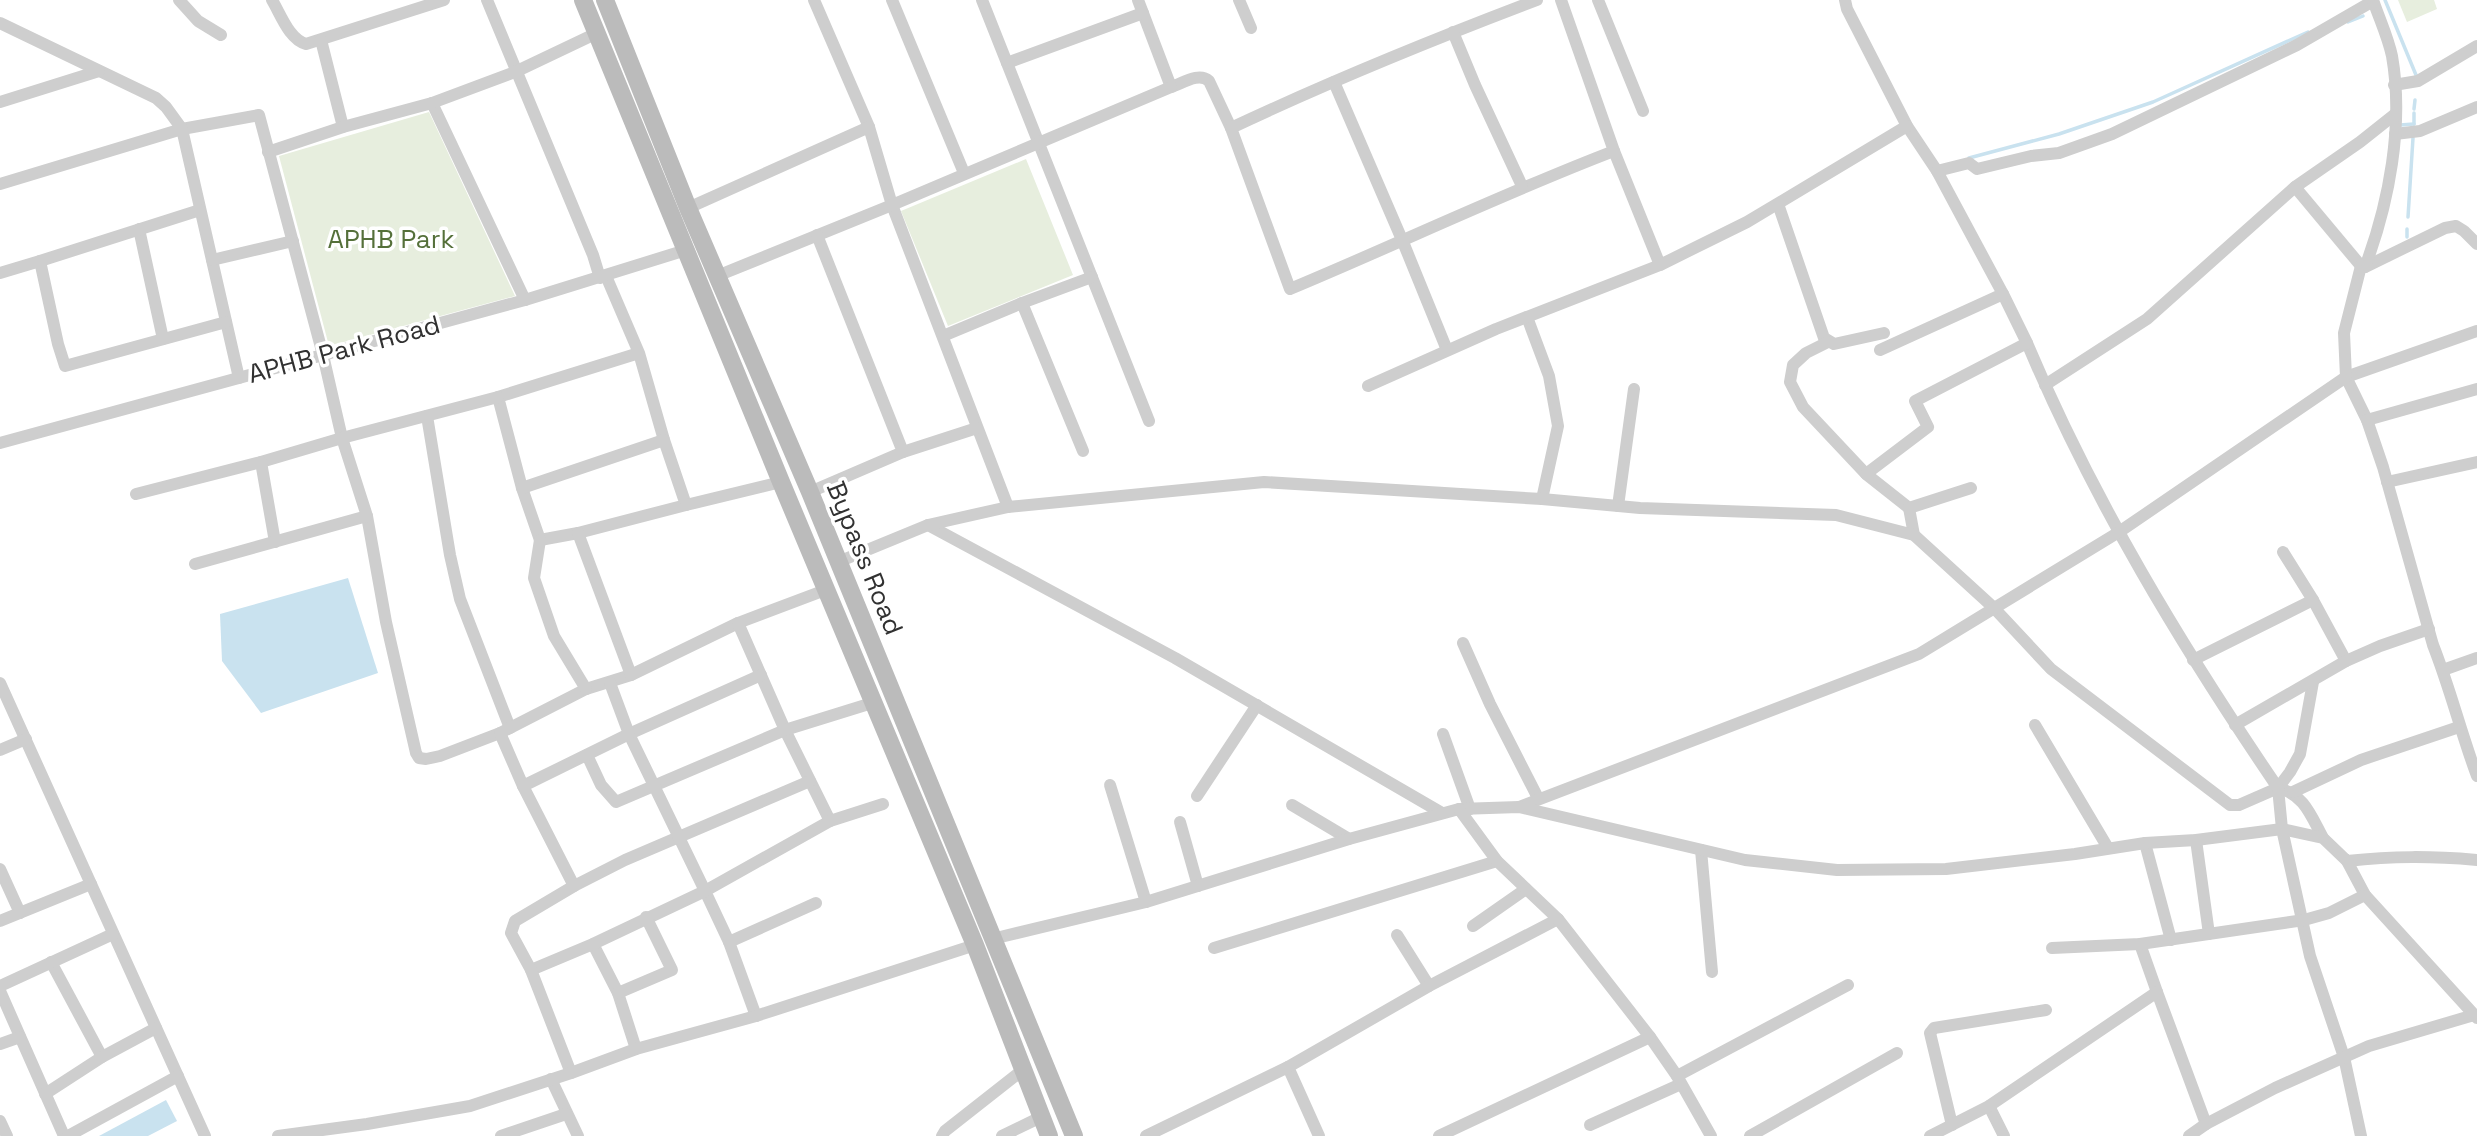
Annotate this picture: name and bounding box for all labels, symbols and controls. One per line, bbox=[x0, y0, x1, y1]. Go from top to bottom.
park label: APHB Park bbox=[328, 222, 455, 256]
street label: APHB Park Road bbox=[244, 307, 444, 391]
street label: Bypass Road bbox=[819, 476, 911, 640]

